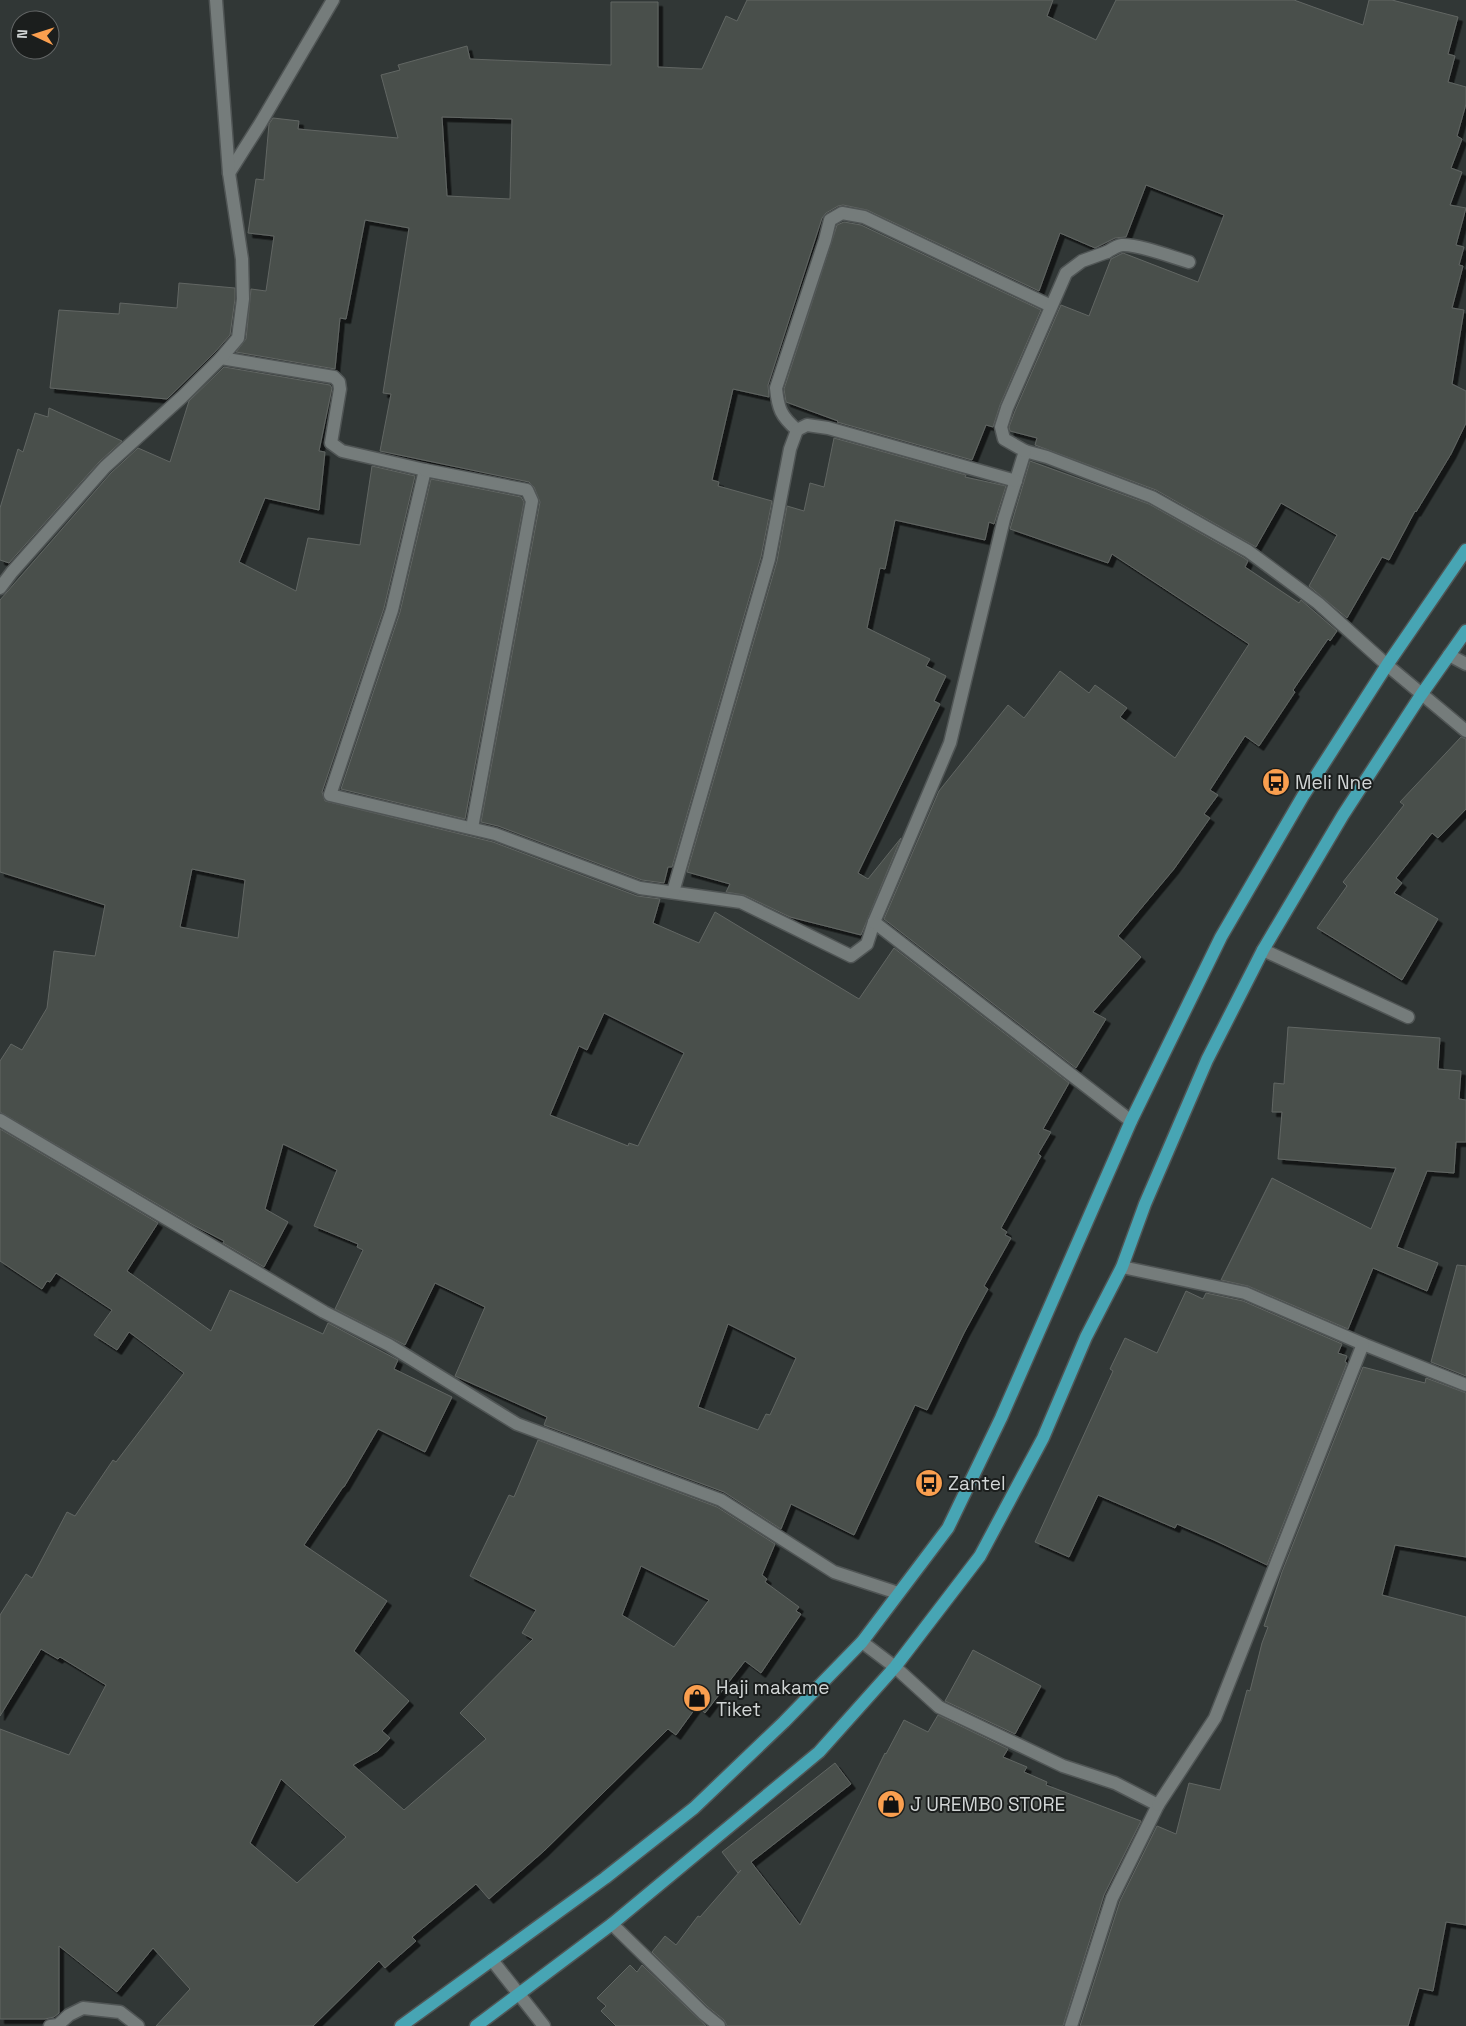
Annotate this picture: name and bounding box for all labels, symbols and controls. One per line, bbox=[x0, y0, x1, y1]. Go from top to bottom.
north arrow bbox=[10, 10, 60, 60]
text: N bbox=[13, 29, 31, 39]
bus stop icon: Meli Nne bbox=[1261, 767, 1291, 797]
place label: Meli Nne bbox=[1295, 770, 1372, 795]
bus stop icon: Zantel bbox=[914, 1468, 944, 1498]
place label: Zantel bbox=[948, 1471, 1006, 1496]
place label: Haji makame Tiket bbox=[716, 1675, 829, 1722]
shop icon: Haji makame Tiket bbox=[682, 1683, 712, 1713]
shop icon: J UREMBO STORE bbox=[876, 1789, 906, 1819]
place label: J UREMBO STORE bbox=[910, 1792, 1065, 1817]

